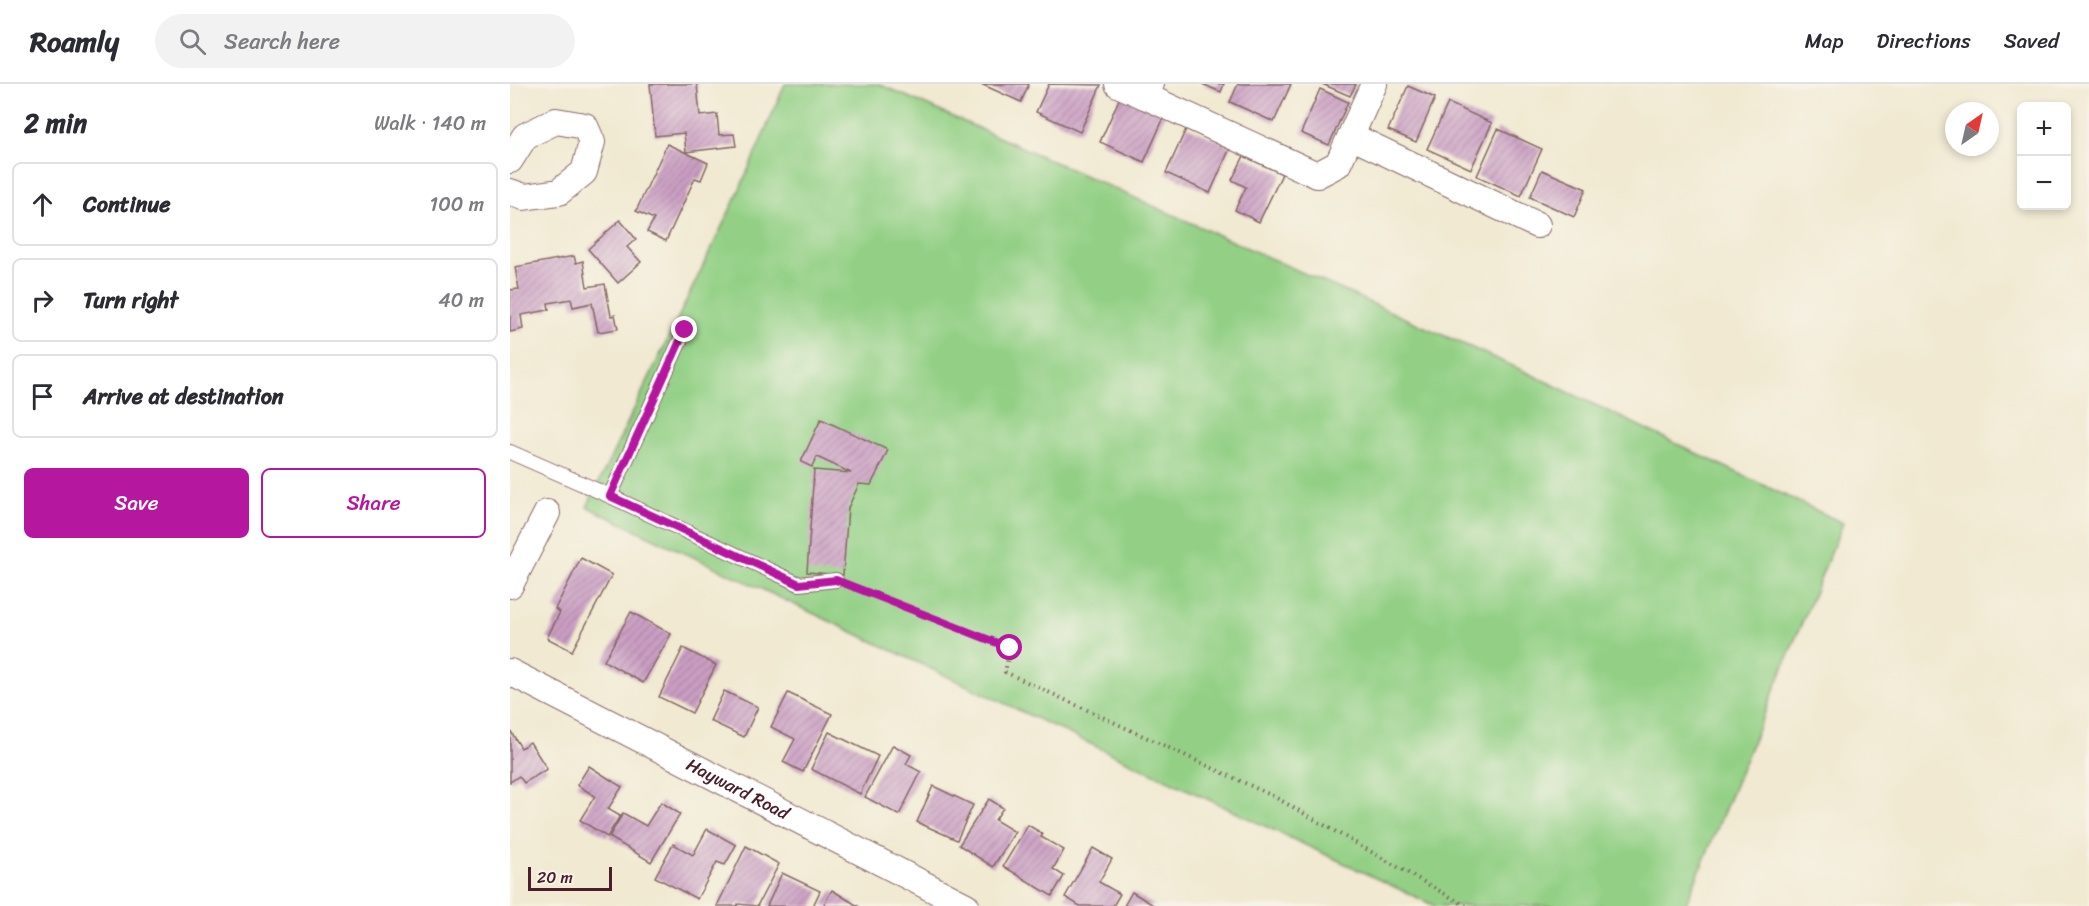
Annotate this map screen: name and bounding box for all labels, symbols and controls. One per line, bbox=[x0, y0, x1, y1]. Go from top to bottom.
search box bbox=[155, 14, 575, 68]
text: Roamly bbox=[30, 17, 119, 66]
text: Search here bbox=[224, 22, 340, 61]
text: Map bbox=[1805, 22, 1843, 60]
text: Directions bbox=[1876, 22, 1971, 60]
text: Saved bbox=[2004, 22, 2059, 60]
icon: search bbox=[176, 25, 209, 58]
text: 2 min bbox=[24, 100, 87, 146]
north arrow bbox=[1945, 102, 1999, 156]
map controls bbox=[2017, 102, 2071, 210]
button: + bbox=[2017, 102, 2071, 156]
text: Walk · 140 m bbox=[374, 106, 486, 141]
button: − bbox=[2017, 156, 2071, 210]
text: Continue bbox=[83, 185, 171, 224]
text: 100 m bbox=[430, 187, 484, 222]
icon: ahead bbox=[26, 188, 59, 221]
text: Turn right bbox=[83, 281, 178, 320]
text: 40 m bbox=[438, 283, 484, 318]
icon: right bbox=[26, 284, 59, 317]
route end bbox=[671, 316, 697, 342]
text: Arrive at destination bbox=[83, 377, 284, 416]
icon: arrive bbox=[26, 380, 59, 413]
button: Save bbox=[24, 468, 249, 538]
button: Share bbox=[261, 468, 486, 538]
route start bbox=[996, 634, 1022, 660]
street label: Hayward Road bbox=[680, 749, 797, 830]
text: 20 m bbox=[537, 863, 573, 892]
scale bar bbox=[528, 864, 612, 892]

